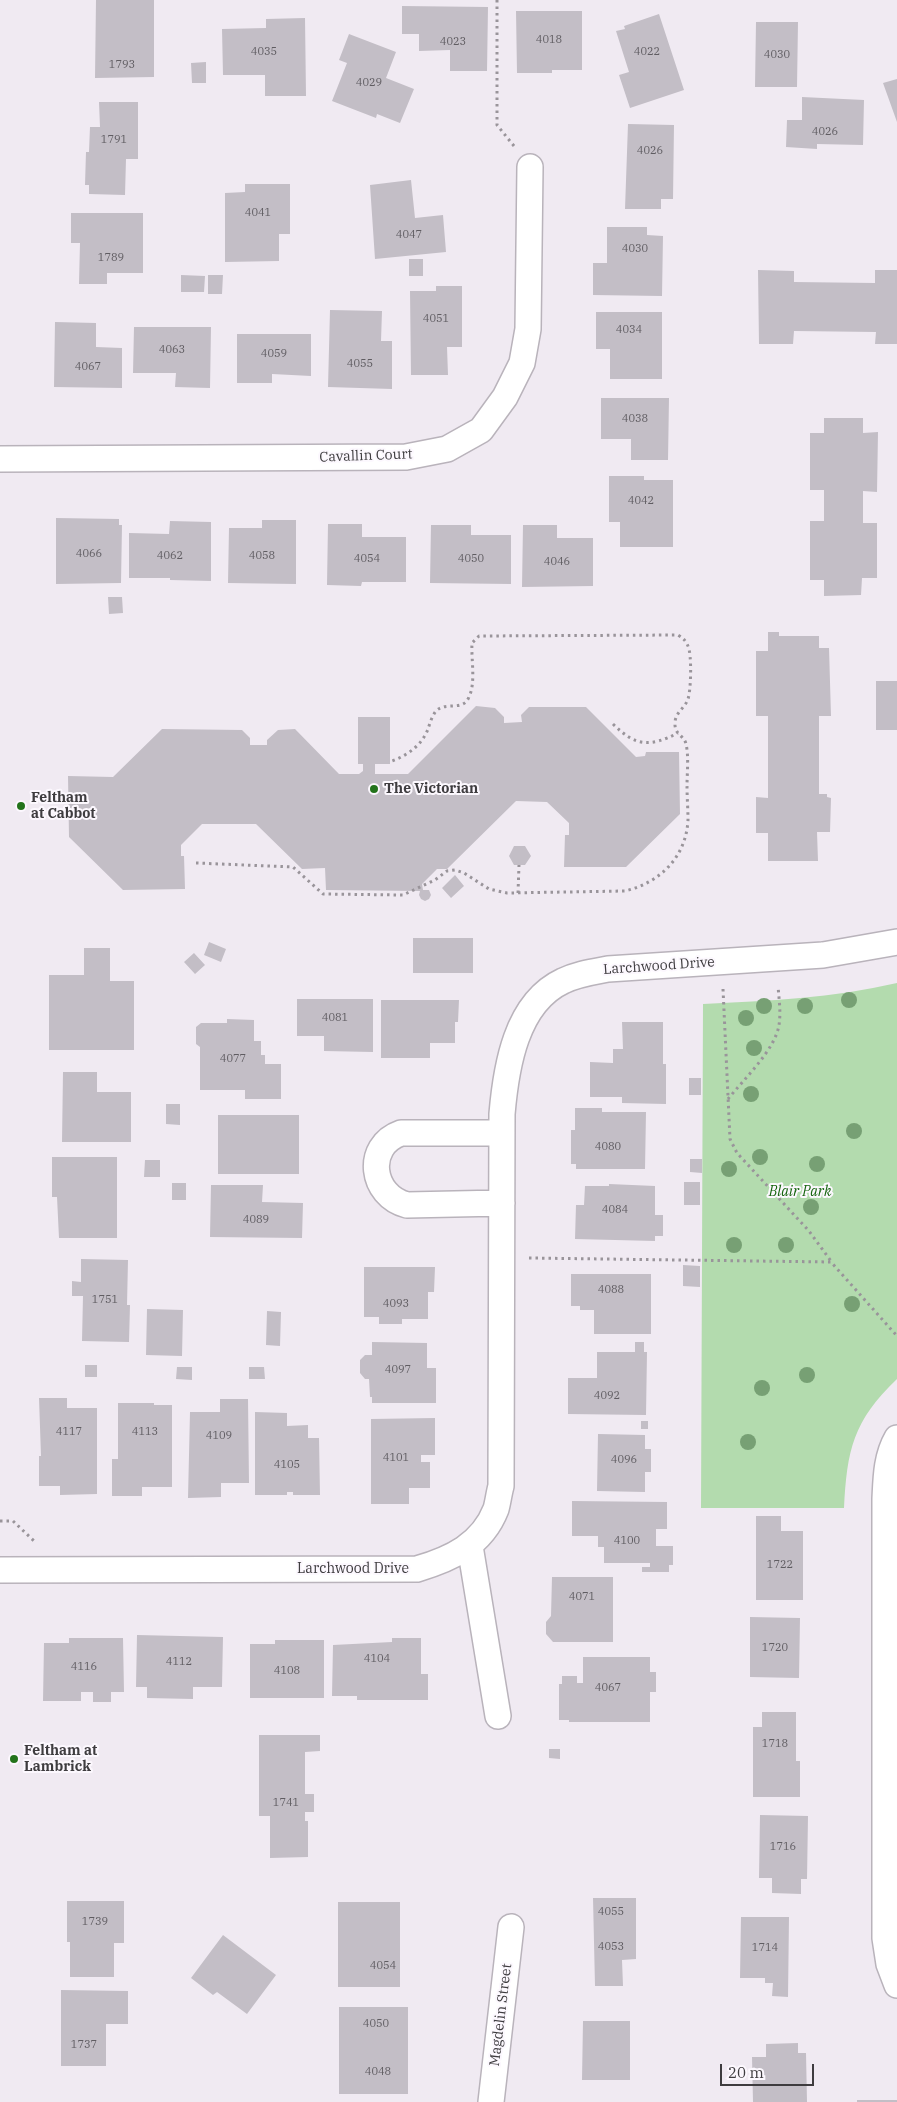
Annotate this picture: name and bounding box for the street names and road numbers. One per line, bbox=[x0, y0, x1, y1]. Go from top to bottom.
street label: Cavallin Court bbox=[319, 446, 413, 466]
street label: Larchwood Drive bbox=[603, 954, 715, 978]
street label: Larchwood Drive bbox=[297, 1561, 409, 1577]
street label: Magdelin Street bbox=[486, 1963, 516, 2067]

